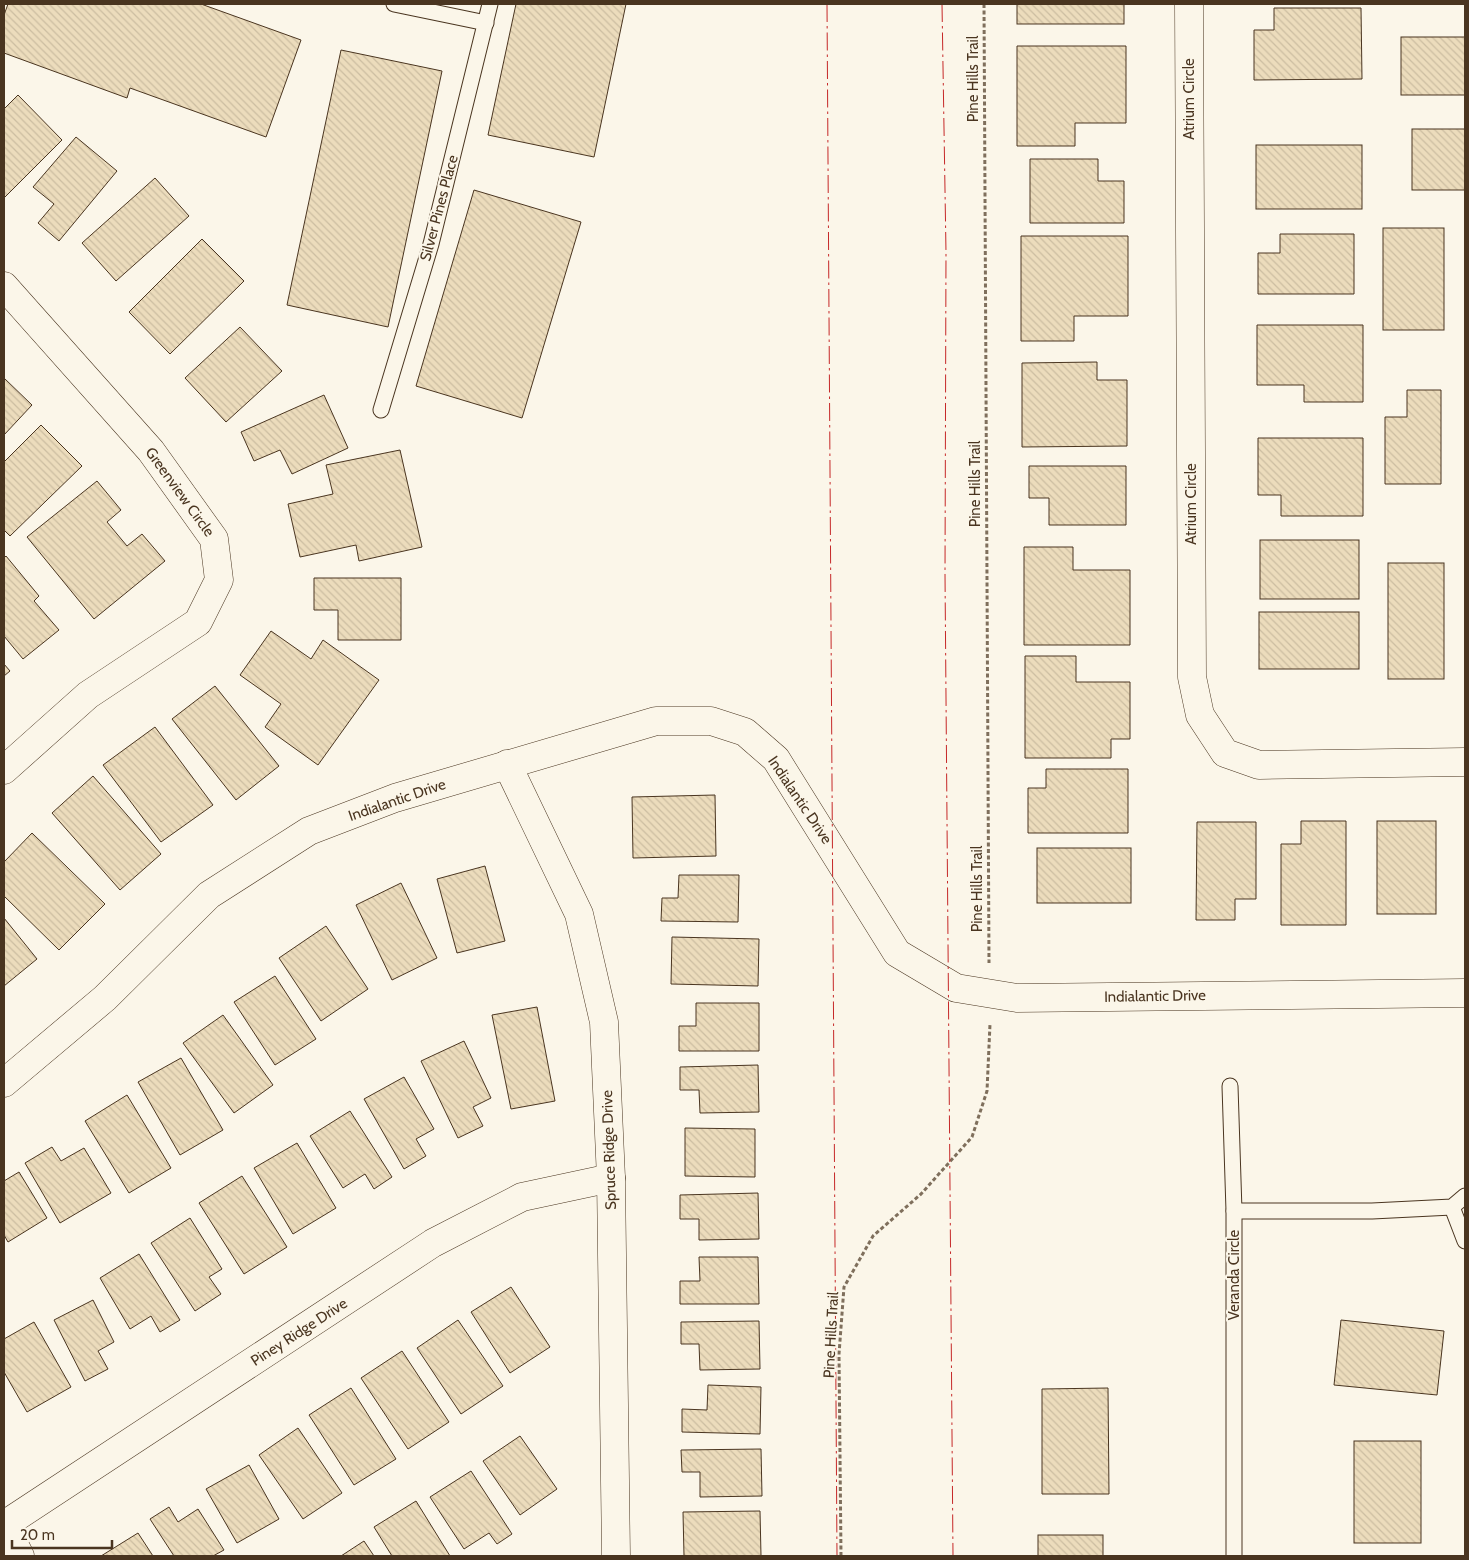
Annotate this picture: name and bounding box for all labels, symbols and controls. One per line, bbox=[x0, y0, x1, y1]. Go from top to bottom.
street label: Pine Hills Trail bbox=[964, 35, 982, 122]
street label: Atrium Circle bbox=[1180, 58, 1198, 140]
street label: Silver Pines Place bbox=[416, 153, 462, 263]
street label: Pine Hills Trail bbox=[966, 440, 984, 527]
street label: Greenview Circle bbox=[142, 444, 219, 540]
street label: Atrium Circle bbox=[1182, 463, 1200, 545]
street label: Indialantic Drive bbox=[764, 753, 836, 848]
street label: Indialantic Drive bbox=[346, 775, 448, 825]
street label: Pine Hills Trail bbox=[968, 845, 986, 932]
street label: Indialantic Drive bbox=[1104, 986, 1206, 1006]
street label: Spruce Ridge Drive bbox=[598, 1089, 620, 1210]
street label: Veranda Circle bbox=[1225, 1229, 1243, 1320]
street label: Pine Hills Trail bbox=[820, 1291, 842, 1379]
street label: Piney Ridge Drive bbox=[247, 1294, 351, 1370]
scale bar bbox=[12, 1518, 112, 1550]
text: 20 m bbox=[20, 1526, 55, 1544]

